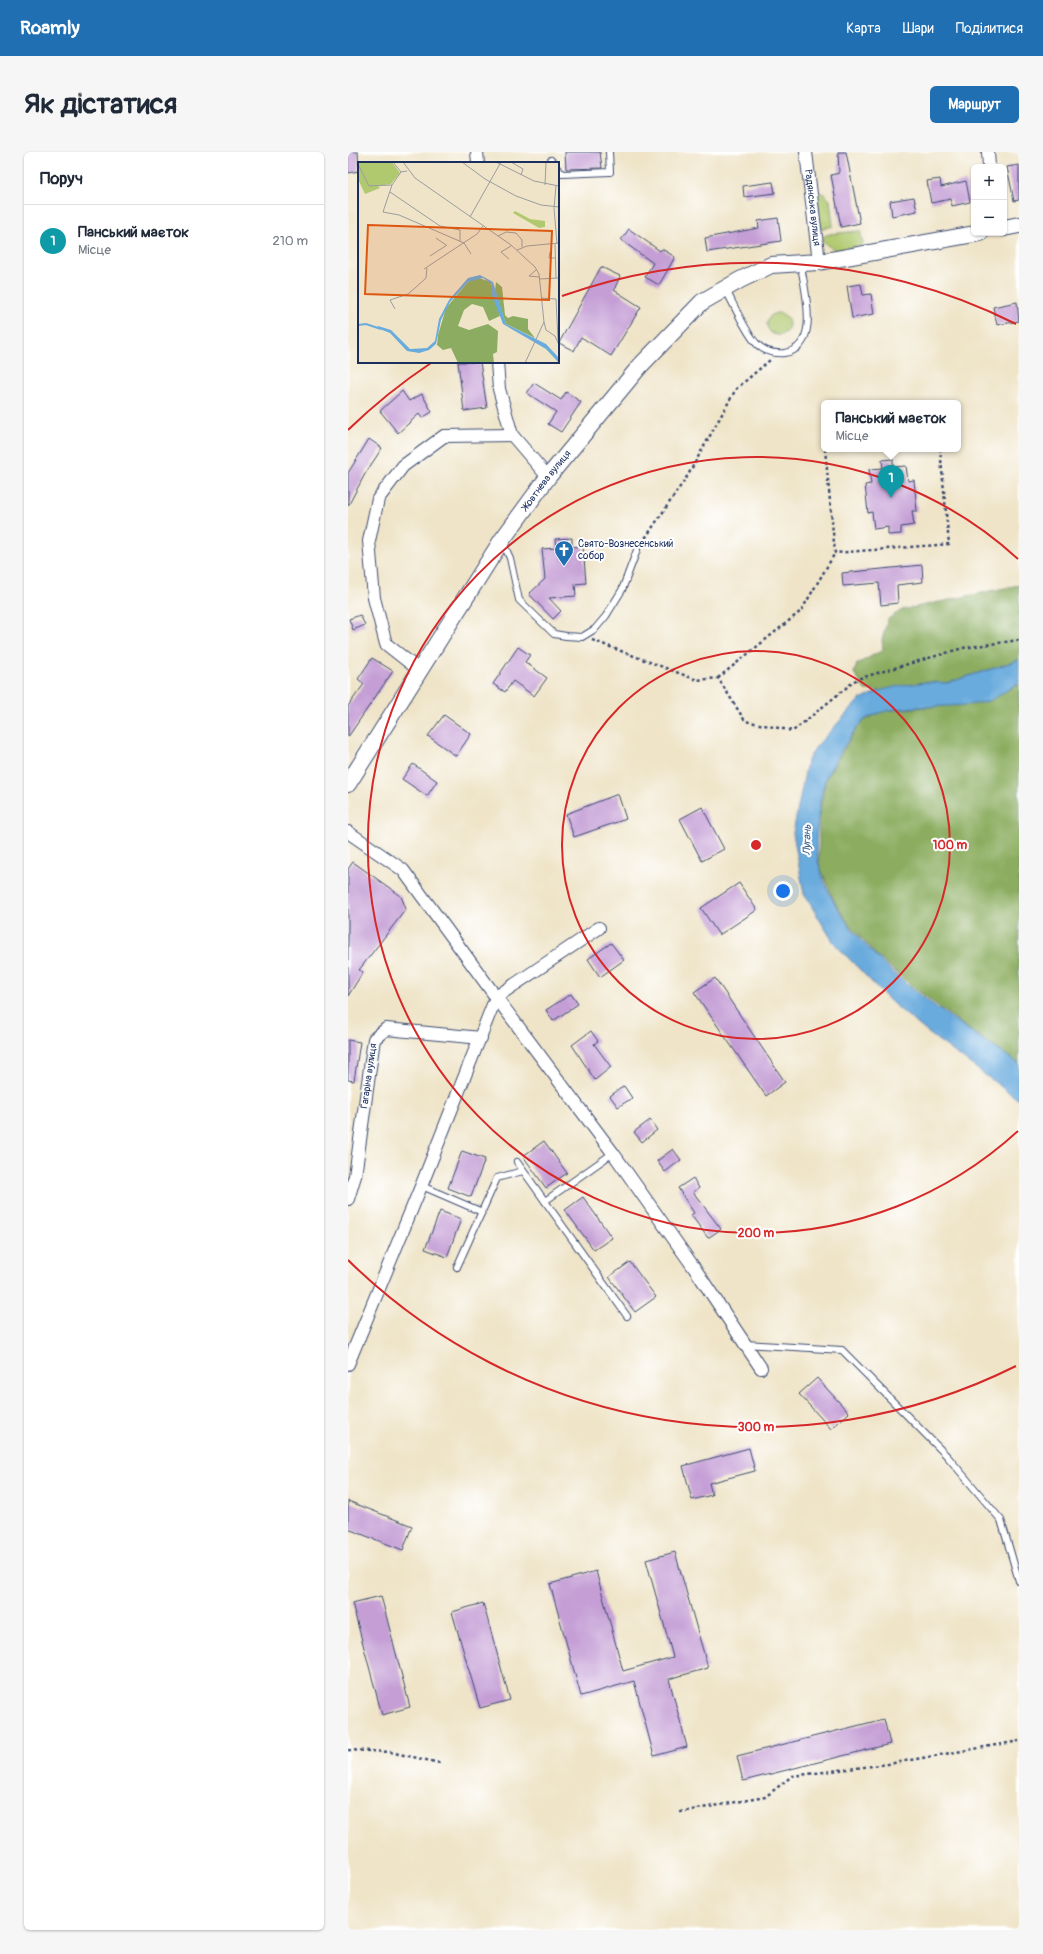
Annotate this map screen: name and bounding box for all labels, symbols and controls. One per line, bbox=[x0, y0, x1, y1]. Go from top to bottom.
text: Roamly bbox=[20, 16, 80, 40]
text: Карта bbox=[846, 20, 881, 37]
text: Шари bbox=[903, 20, 934, 37]
text: Поділитися bbox=[956, 20, 1023, 37]
button: Маршрут bbox=[930, 86, 1019, 123]
text: Як дістатися bbox=[24, 87, 177, 122]
inset map bbox=[358, 162, 559, 363]
map controls bbox=[971, 164, 1007, 236]
button: + bbox=[971, 164, 1007, 200]
text: Поруч bbox=[40, 168, 83, 189]
street label: Радянська вулиця bbox=[802, 169, 823, 247]
button: − bbox=[971, 200, 1007, 236]
text: Панський маєток bbox=[78, 223, 189, 242]
text: 1 bbox=[50, 233, 56, 249]
text: 210 m bbox=[272, 233, 308, 249]
text: Місце bbox=[78, 242, 111, 258]
popup bbox=[821, 400, 961, 452]
text: Панський маєток bbox=[835, 409, 947, 428]
text: Місце bbox=[835, 428, 868, 444]
street label: Жовтнева вулиця bbox=[518, 448, 574, 514]
pin: 1 bbox=[878, 465, 904, 498]
place label: Свято-Вознесенський собор bbox=[578, 538, 673, 562]
church icon: Свято-Вознесенський собор bbox=[553, 539, 575, 567]
water label: Лугань bbox=[800, 824, 814, 855]
centre of rings bbox=[749, 838, 763, 852]
text: 100 m bbox=[933, 838, 968, 853]
your location bbox=[773, 881, 793, 901]
street label: Гагаріна вулиця bbox=[358, 1042, 379, 1109]
text: 200 m bbox=[738, 1226, 775, 1241]
text: 300 m bbox=[738, 1420, 775, 1435]

